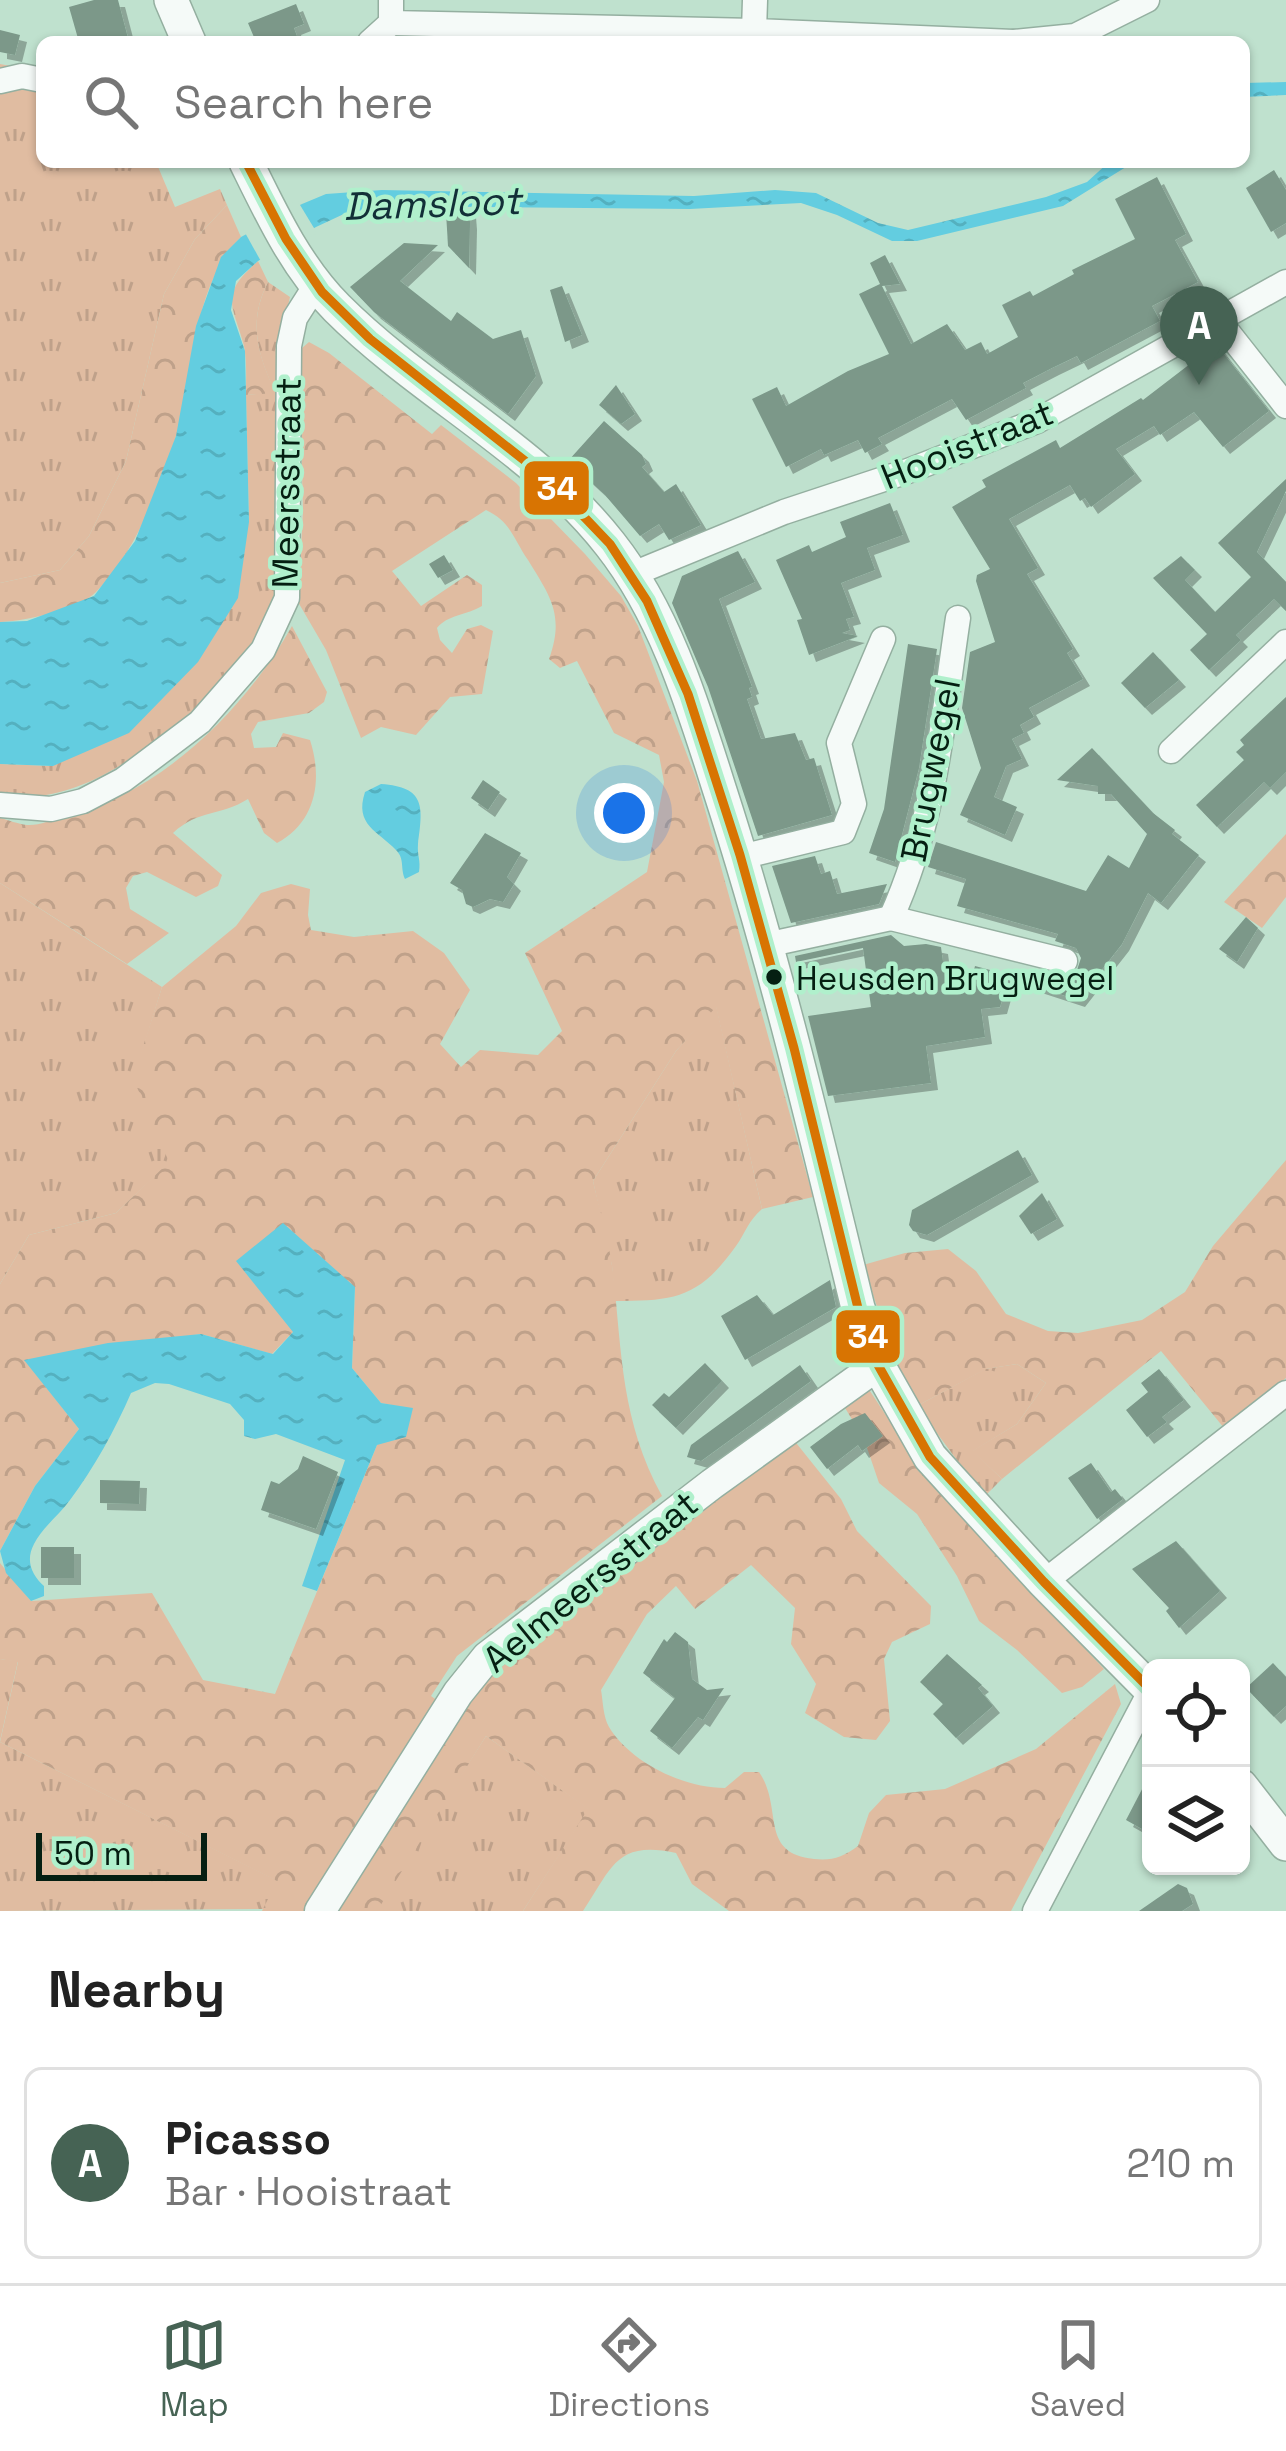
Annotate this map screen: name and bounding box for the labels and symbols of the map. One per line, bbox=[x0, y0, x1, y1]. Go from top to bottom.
water label: Damsloot bbox=[343, 176, 525, 231]
pin: A bbox=[1160, 286, 1238, 385]
street label: Meersstraat bbox=[262, 377, 312, 589]
street label: Hooistraat bbox=[874, 390, 1060, 500]
line badge: 34 bbox=[522, 459, 591, 517]
text: 34 bbox=[536, 468, 578, 510]
street label: Brugwegel bbox=[891, 675, 971, 866]
your location bbox=[594, 783, 654, 843]
place label: Heusden Brugwegel bbox=[796, 958, 1114, 1000]
marker: Heusden Brugwegel bbox=[763, 966, 785, 988]
line badge: 34 bbox=[834, 1308, 902, 1365]
text: 34 bbox=[847, 1316, 889, 1358]
street label: Aelmeersstraat bbox=[474, 1481, 707, 1683]
scale bar bbox=[36, 1827, 207, 1880]

